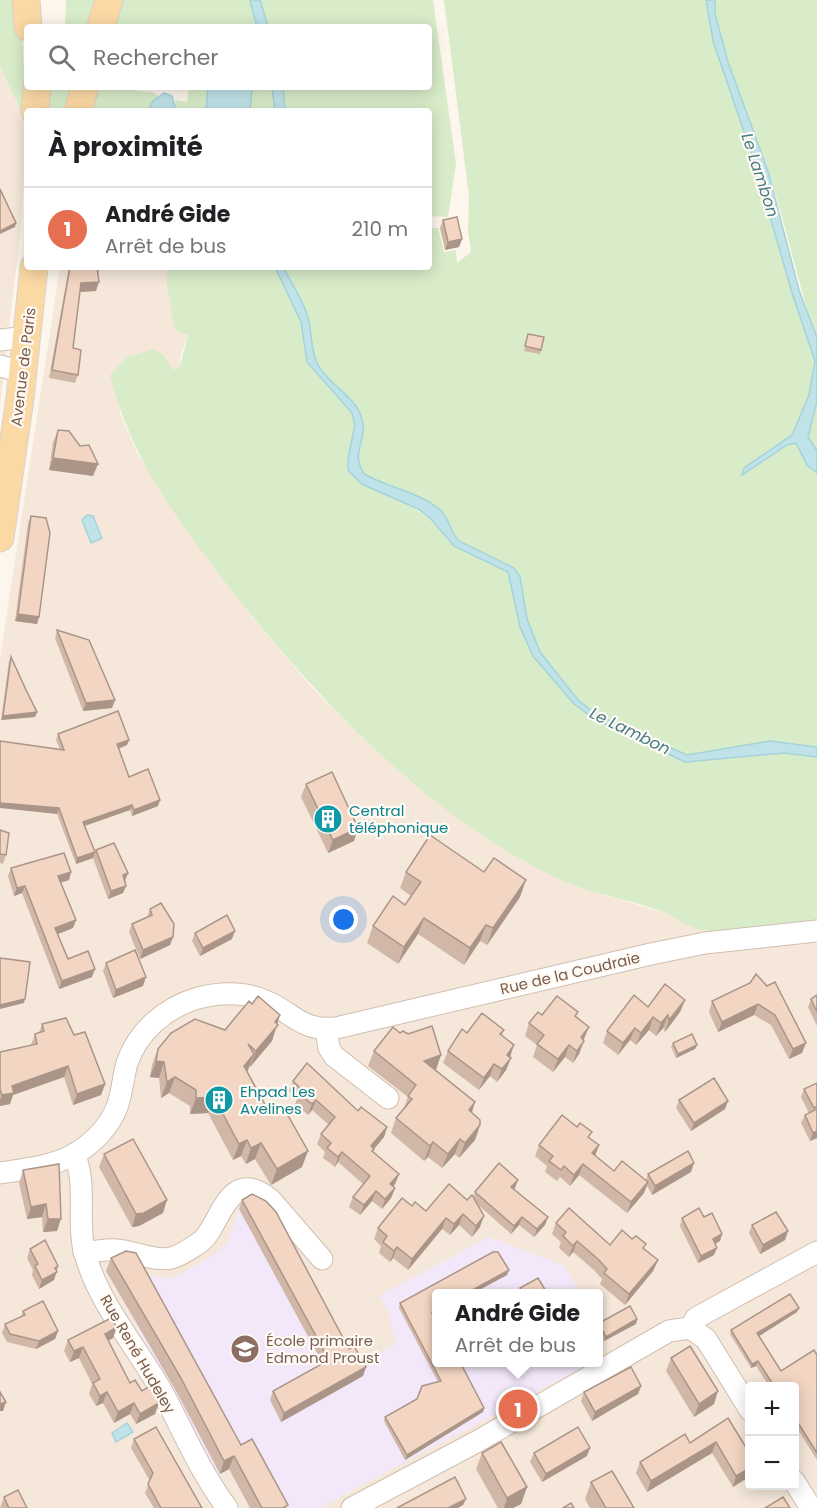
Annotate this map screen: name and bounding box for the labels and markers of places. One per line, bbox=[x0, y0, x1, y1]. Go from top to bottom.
place label: Central téléphonique bbox=[349, 800, 448, 838]
building icon: Central téléphonique bbox=[312, 803, 344, 835]
place label: Ehpad Les Avelines bbox=[240, 1081, 316, 1119]
building icon: Ehpad Les Avelines bbox=[203, 1084, 235, 1116]
place label: École primaire Edmond Proust bbox=[266, 1330, 379, 1368]
school or university icon: École primaire Edmond Proust bbox=[229, 1333, 261, 1365]
pin: 1 bbox=[498, 1386, 538, 1432]

